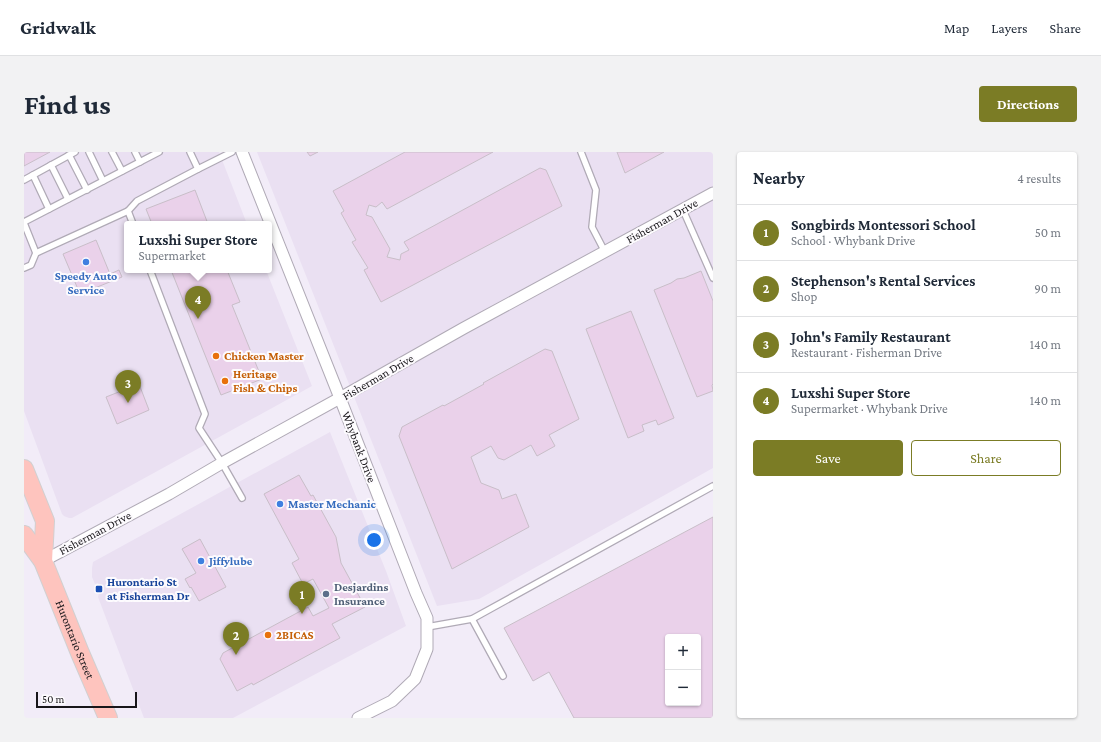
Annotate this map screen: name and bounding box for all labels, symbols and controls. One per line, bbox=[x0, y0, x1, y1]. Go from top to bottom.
text: Gridwalk bbox=[20, 17, 96, 38]
text: Map bbox=[944, 20, 969, 36]
text: Layers bbox=[991, 20, 1028, 36]
text: Share bbox=[1050, 20, 1081, 36]
button: Directions bbox=[979, 86, 1077, 122]
text: Find us bbox=[24, 89, 111, 120]
text: Nearby bbox=[753, 169, 805, 188]
text: 4 results bbox=[1017, 171, 1061, 186]
street label: Fisherman Drive bbox=[624, 196, 700, 246]
text: Songbirds Montessori School bbox=[791, 217, 976, 233]
popup bbox=[124, 221, 272, 273]
text: 1 bbox=[764, 225, 768, 240]
text: 50 m bbox=[1035, 225, 1061, 240]
text: Luxshi Super Store bbox=[138, 232, 258, 248]
text: School · Whybank Drive bbox=[791, 233, 915, 248]
text: Supermarket bbox=[138, 248, 206, 263]
marker: Speedy Auto Service bbox=[81, 257, 91, 267]
place label: Speedy Auto Service bbox=[55, 269, 117, 297]
text: Stephenson's Rental Services bbox=[791, 273, 975, 289]
text: 2 bbox=[763, 281, 769, 296]
text: 90 m bbox=[1034, 281, 1061, 296]
pin: 4 bbox=[185, 286, 211, 319]
text: Shop bbox=[791, 289, 817, 304]
text: John's Family Restaurant bbox=[791, 329, 951, 345]
text: 3 bbox=[763, 337, 769, 352]
text: 140 m bbox=[1030, 337, 1061, 352]
text: Restaurant · Fisherman Drive bbox=[791, 345, 942, 360]
place label: Chicken Master bbox=[224, 349, 304, 363]
marker: Chicken Master bbox=[211, 351, 221, 361]
street label: Fisherman Drive bbox=[340, 351, 416, 403]
place label: Heritage Fish & Chips bbox=[233, 367, 297, 395]
pin: 3 bbox=[115, 370, 141, 403]
marker: Heritage Fish & Chips bbox=[220, 376, 230, 386]
text: Luxshi Super Store bbox=[791, 385, 910, 401]
text: 4 bbox=[762, 393, 770, 408]
text: 140 m bbox=[1030, 393, 1061, 408]
text: Supermarket · Whybank Drive bbox=[791, 401, 948, 416]
street label: Whybank Drive bbox=[339, 409, 379, 485]
button: Save bbox=[753, 440, 903, 476]
button: Share bbox=[911, 440, 1061, 476]
place label: Master Mechanic bbox=[288, 497, 377, 511]
marker: Master Mechanic bbox=[275, 499, 285, 509]
street label: Fisherman Drive bbox=[57, 508, 133, 558]
your location bbox=[364, 530, 384, 550]
place label: Jiffylube bbox=[207, 554, 253, 568]
marker: Jiffylube bbox=[196, 556, 206, 566]
place label: Hurontario St at Fisherman Dr bbox=[107, 575, 190, 603]
place label: Desjardins Insurance bbox=[334, 580, 388, 608]
pin: 1 bbox=[289, 581, 315, 614]
marker: Hurontario St at Fisherman Dr bbox=[94, 584, 104, 594]
marker: Desjardins Insurance bbox=[321, 589, 331, 599]
street label: Hurontario Street bbox=[52, 598, 98, 682]
pin: 2 bbox=[223, 622, 249, 655]
place label: 2BICAS bbox=[276, 628, 314, 642]
marker: 2BICAS bbox=[263, 630, 273, 640]
map controls bbox=[665, 634, 701, 706]
button: + bbox=[665, 634, 701, 670]
button: − bbox=[665, 670, 701, 706]
scale bar bbox=[36, 690, 137, 709]
text: 50 m bbox=[42, 693, 64, 705]

